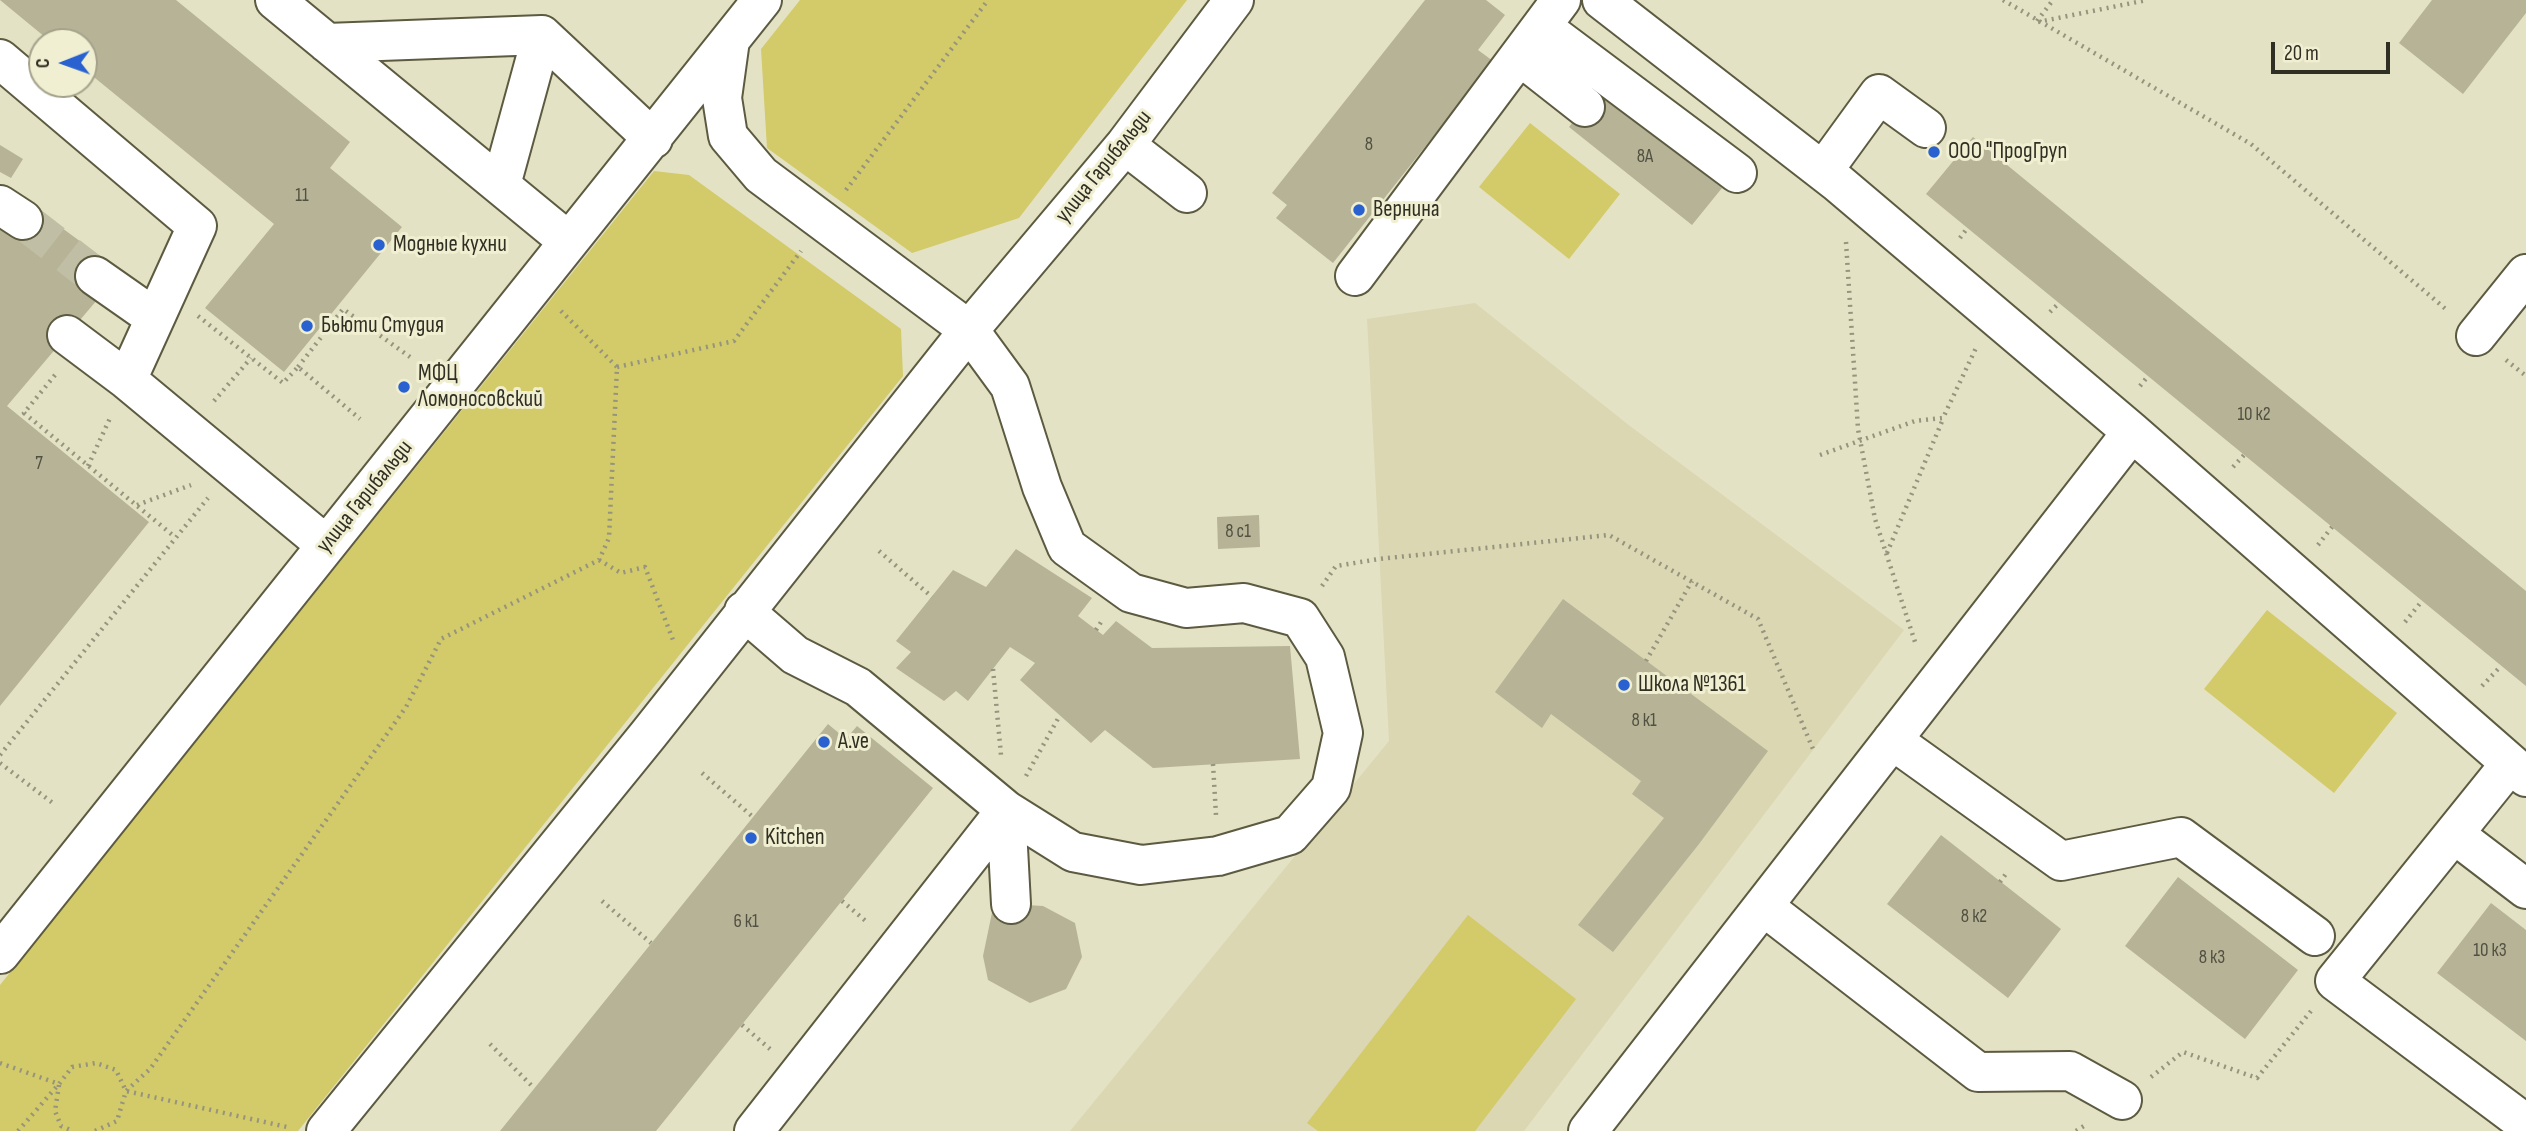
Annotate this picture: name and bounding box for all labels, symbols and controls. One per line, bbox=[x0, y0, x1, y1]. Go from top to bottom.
north arrow bbox=[28, 28, 98, 98]
scale bar bbox=[2274, 28, 2393, 72]
text: 20 m bbox=[2284, 41, 2319, 66]
text: С bbox=[32, 58, 55, 68]
street label: улица Гарибальди bbox=[1050, 105, 1158, 229]
house number: 8 bbox=[1365, 134, 1373, 156]
place label: ООО "ПродГруп bbox=[1948, 138, 2067, 166]
marker: ООО "ПродГруп bbox=[1926, 144, 1942, 160]
house number: 8А bbox=[1637, 146, 1653, 168]
house number: 11 bbox=[295, 185, 309, 207]
place label: Вернина bbox=[1373, 196, 1440, 224]
marker: Вернина bbox=[1351, 202, 1367, 218]
place label: Модные кухни bbox=[393, 231, 507, 259]
marker: Модные кухни bbox=[371, 237, 387, 253]
place label: Бьюти Студия bbox=[321, 312, 444, 340]
marker: Бьюти Студия bbox=[299, 318, 315, 334]
place label: МФЦ Ломоносовский bbox=[418, 360, 543, 414]
marker: МФЦ Ломоносовский bbox=[396, 379, 412, 395]
house number: 10 к2 bbox=[2237, 404, 2271, 426]
street label: улица Гарибальди bbox=[311, 435, 419, 559]
house number: 7 bbox=[35, 453, 43, 475]
house number: 8 с1 bbox=[1225, 521, 1251, 543]
place label: Школа №1361 bbox=[1638, 671, 1746, 699]
marker: Школа №1361 bbox=[1616, 677, 1632, 693]
house number: 8 к1 bbox=[1631, 710, 1657, 732]
place label: A.ve bbox=[838, 728, 869, 756]
marker: A.ve bbox=[816, 734, 832, 750]
place label: Kitchen bbox=[765, 824, 825, 852]
marker: Kitchen bbox=[743, 830, 759, 846]
house number: 8 к2 bbox=[1961, 906, 1987, 928]
house number: 6 к1 bbox=[733, 911, 759, 933]
house number: 10 к3 bbox=[2473, 940, 2507, 962]
house number: 8 к3 bbox=[2199, 947, 2225, 969]

